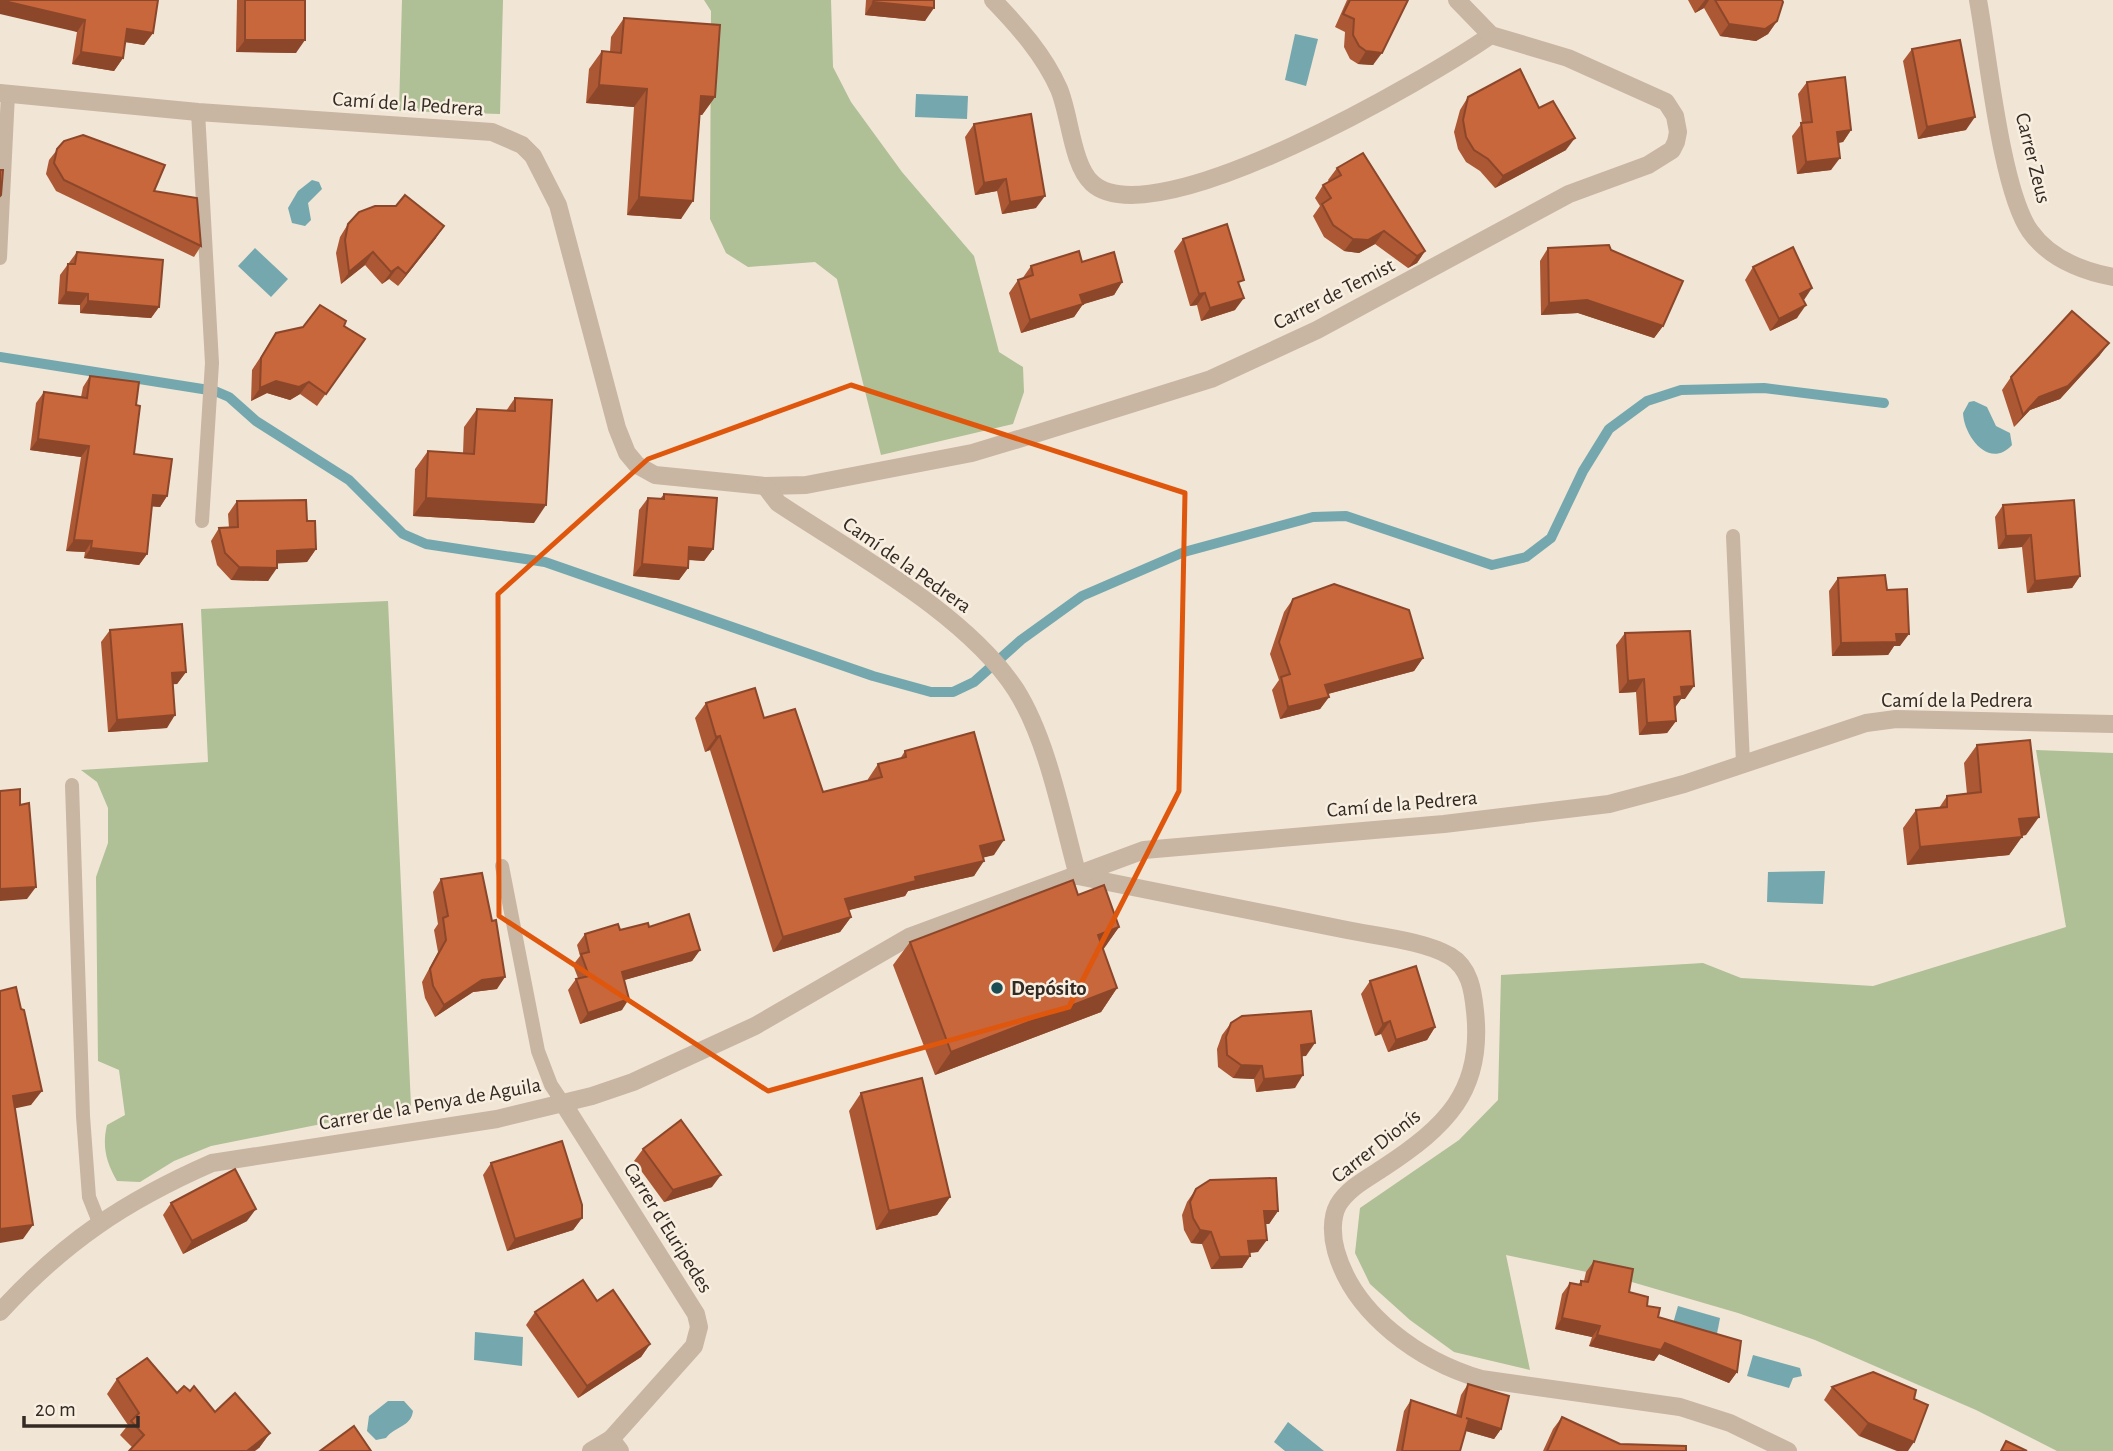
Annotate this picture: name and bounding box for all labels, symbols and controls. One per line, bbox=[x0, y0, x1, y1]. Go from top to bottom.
street label: Camí de la Pedrera bbox=[332, 88, 485, 120]
street label: Carrer Zeus bbox=[2012, 111, 2054, 205]
street label: Carrer de Temist bbox=[1270, 254, 1398, 334]
street label: Camí de la Pedrera bbox=[839, 513, 975, 617]
street label: Camí de la Pedrera bbox=[1881, 690, 2033, 711]
street label: Camí de la Pedrera bbox=[1326, 787, 1479, 821]
place label: Depósito bbox=[1011, 978, 1087, 999]
marker: Depósito bbox=[989, 980, 1005, 996]
street label: Carrer de la Penya de Aguila bbox=[317, 1074, 543, 1134]
street label: Carrer Dionís bbox=[1328, 1105, 1424, 1187]
street label: Carrer d'Euripedes bbox=[620, 1159, 716, 1297]
scale bar bbox=[24, 1384, 138, 1428]
text: 20 m bbox=[35, 1399, 76, 1420]

